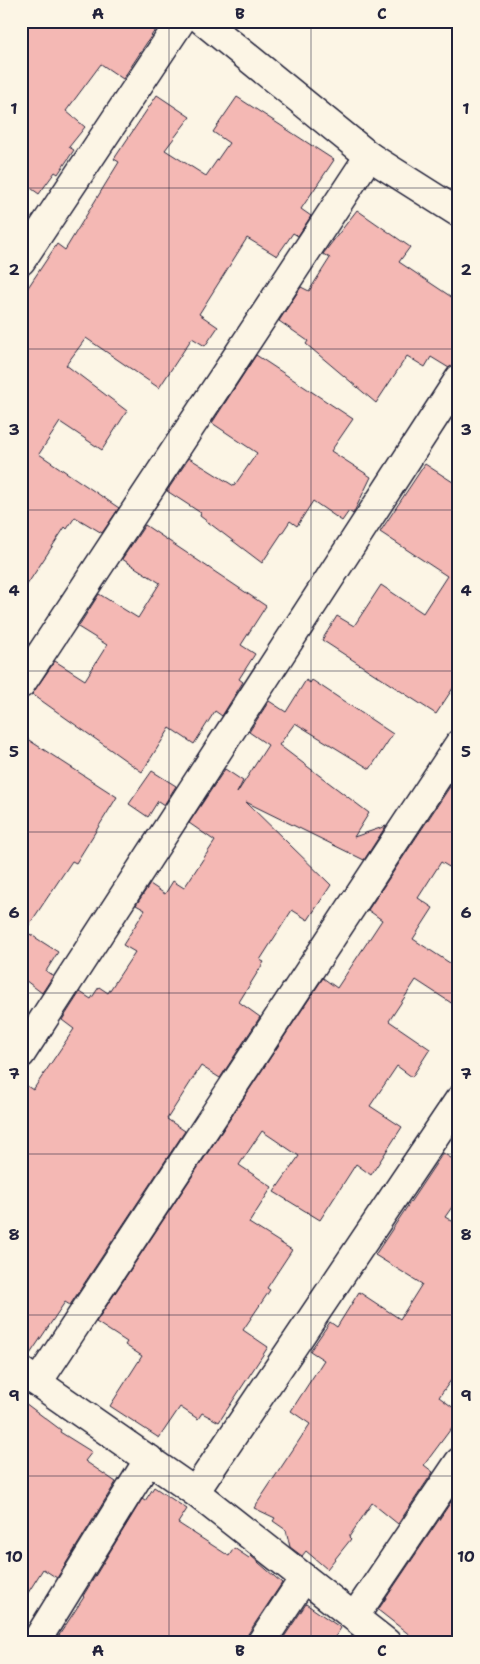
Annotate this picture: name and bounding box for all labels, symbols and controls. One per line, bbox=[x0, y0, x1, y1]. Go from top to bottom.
text: A bbox=[92, 3, 104, 24]
text: B bbox=[235, 3, 245, 24]
text: C bbox=[377, 3, 387, 24]
text: 1 bbox=[10, 98, 18, 119]
text: 1 bbox=[462, 98, 470, 119]
text: 2 bbox=[8, 259, 20, 280]
text: 2 bbox=[460, 259, 472, 280]
text: 3 bbox=[8, 419, 20, 440]
text: 3 bbox=[460, 419, 472, 440]
text: 4 bbox=[8, 580, 20, 601]
text: 4 bbox=[460, 580, 472, 601]
text: 5 bbox=[9, 741, 19, 762]
text: 5 bbox=[461, 741, 471, 762]
text: 6 bbox=[8, 902, 20, 923]
text: 6 bbox=[460, 902, 472, 923]
text: 7 bbox=[8, 1063, 20, 1084]
text: 7 bbox=[460, 1063, 472, 1084]
text: 8 bbox=[8, 1224, 20, 1245]
text: 8 bbox=[460, 1224, 472, 1245]
text: 9 bbox=[8, 1385, 20, 1406]
text: 9 bbox=[460, 1385, 472, 1406]
text: 10 bbox=[5, 1546, 23, 1567]
text: 10 bbox=[457, 1546, 475, 1567]
text: A bbox=[92, 1640, 104, 1661]
text: B bbox=[235, 1640, 245, 1661]
text: C bbox=[377, 1640, 387, 1661]

